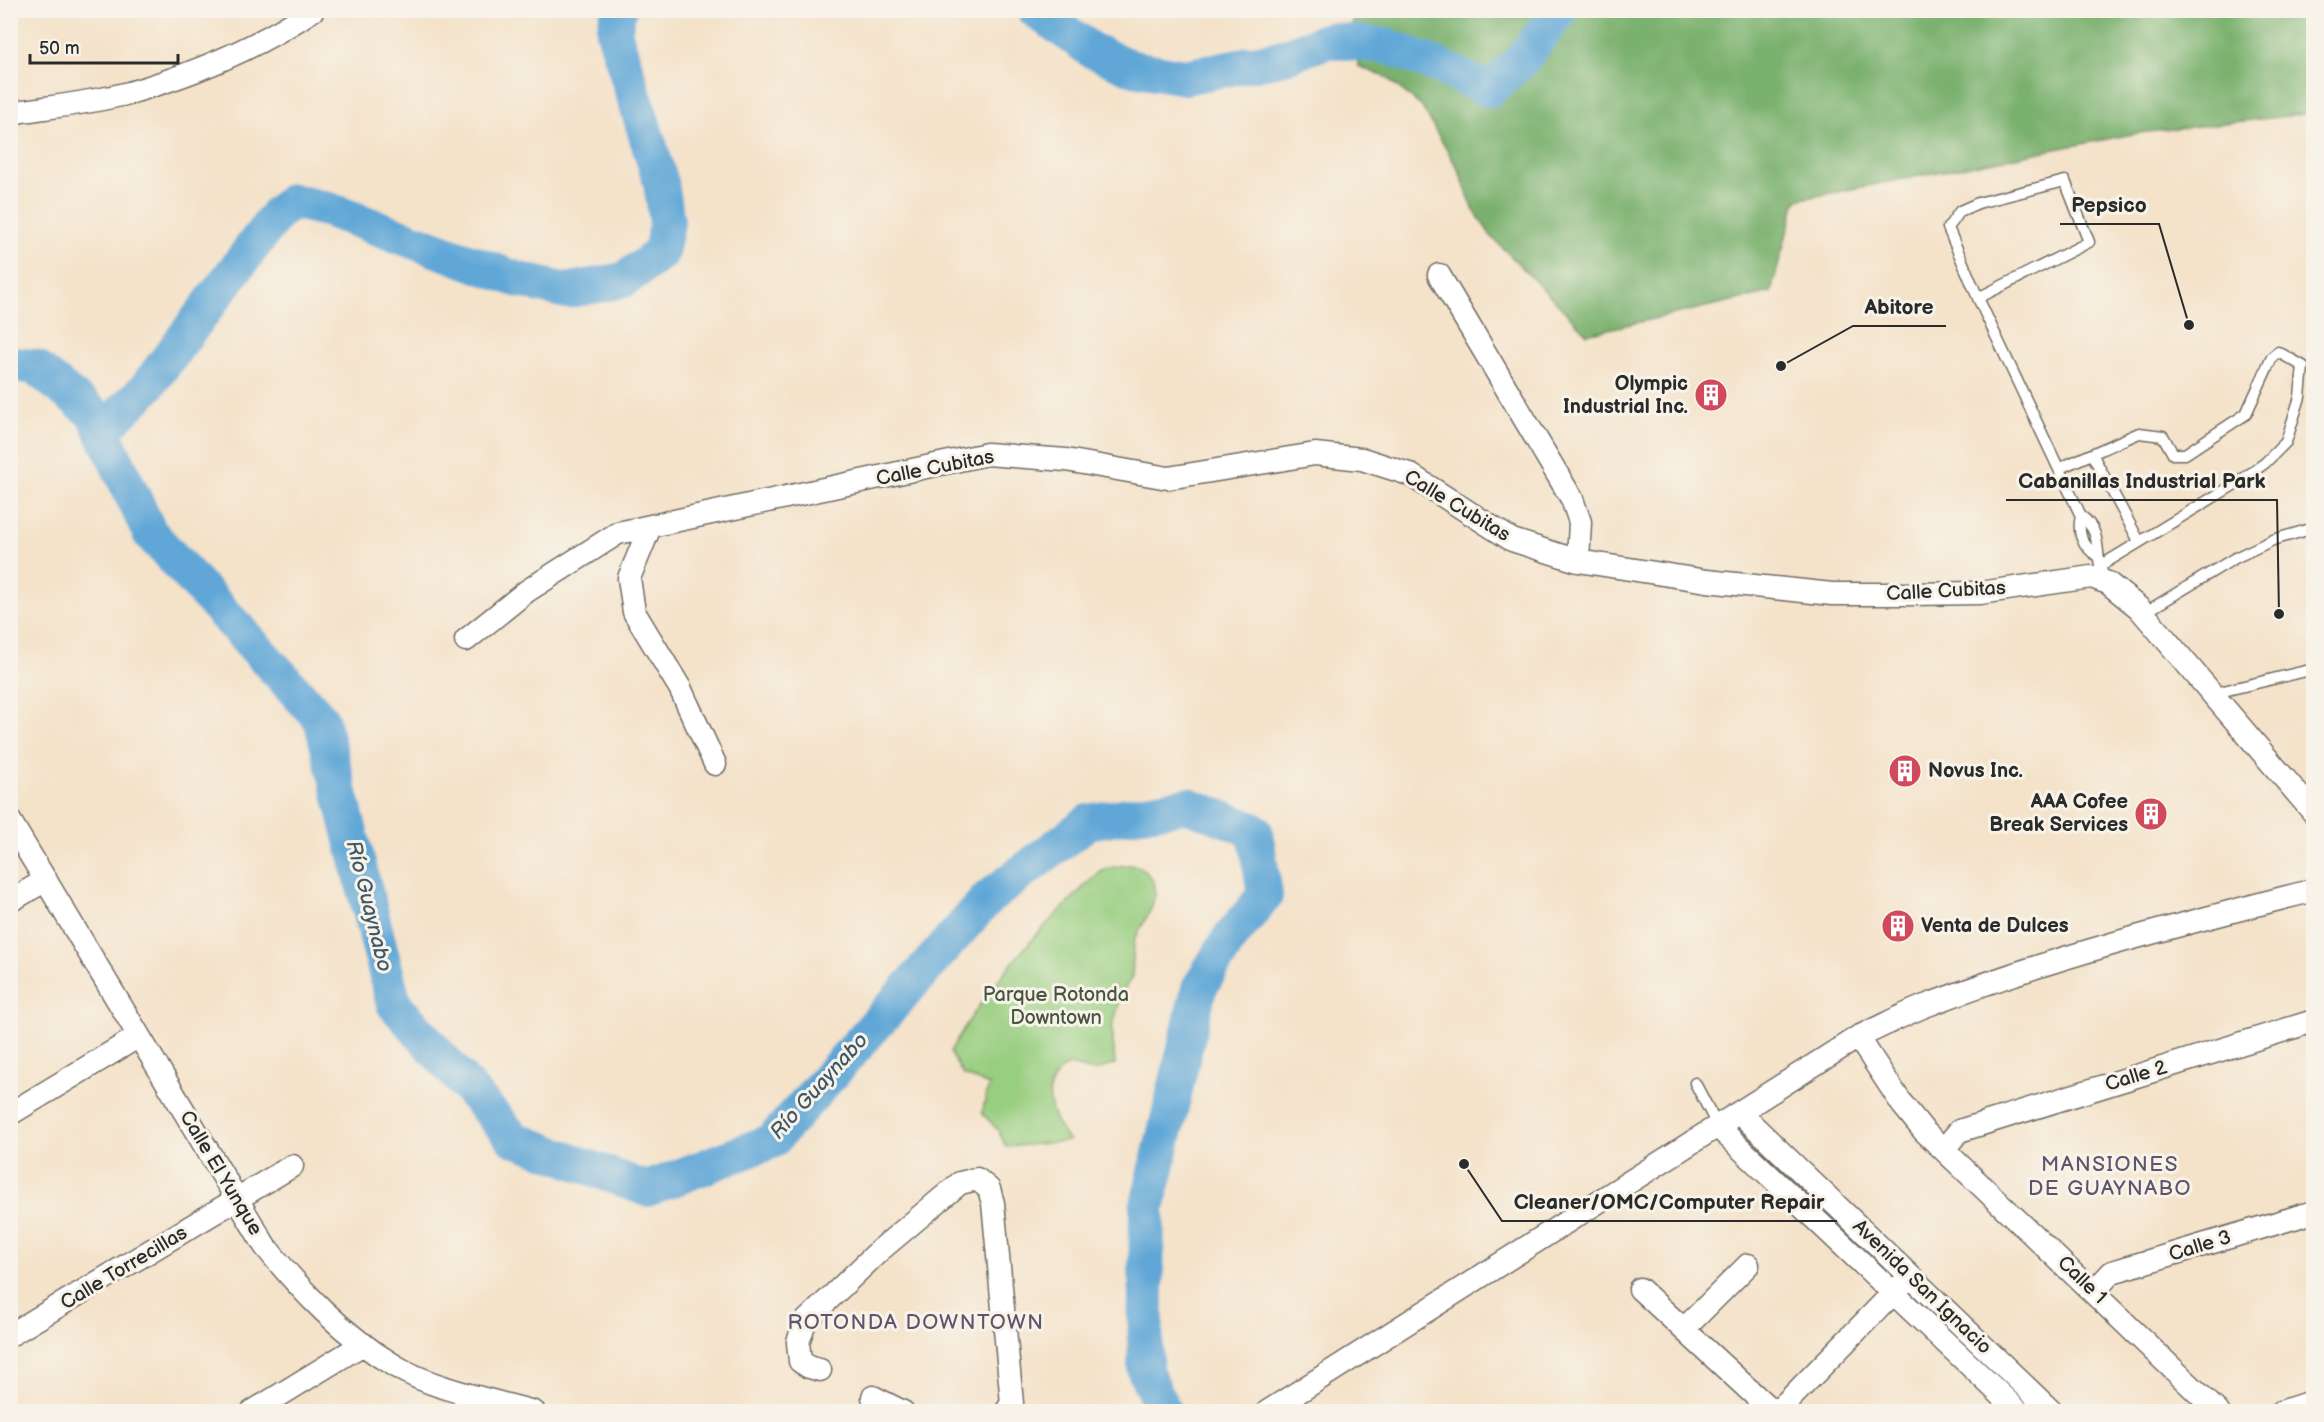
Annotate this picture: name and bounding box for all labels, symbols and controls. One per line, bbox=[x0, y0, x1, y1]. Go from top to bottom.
scale bar bbox=[30, 27, 178, 65]
text: 50 m bbox=[39, 38, 80, 59]
callout: Pepsico bbox=[2060, 185, 2159, 224]
text: Pepsico bbox=[2071, 193, 2147, 218]
callout: Abitore bbox=[1853, 287, 1946, 326]
text: Abitore bbox=[1864, 295, 1933, 320]
place label: Olympic Industrial Inc. bbox=[1563, 372, 1688, 419]
building icon: Olympic Industrial Inc. bbox=[1693, 377, 1729, 413]
street label: Calle Cubitas bbox=[874, 445, 996, 491]
callout: Cabanillas Industrial Park bbox=[2006, 461, 2277, 500]
street label: Calle Cubitas bbox=[1400, 465, 1515, 547]
text: Cabanillas Industrial Park bbox=[2018, 469, 2266, 494]
street label: Calle Cubitas bbox=[1886, 576, 2006, 606]
building icon: Novus Inc. bbox=[1887, 753, 1923, 789]
place label: Novus Inc. bbox=[1928, 759, 2023, 783]
place label: AAA Cofee Break Services bbox=[1989, 790, 2128, 837]
building icon: AAA Cofee Break Services bbox=[2133, 796, 2169, 832]
water label: Río Guaynabo bbox=[341, 838, 397, 974]
building icon: Venta de Dulces bbox=[1880, 908, 1916, 944]
place label: Venta de Dulces bbox=[1921, 914, 2069, 938]
park label: Parque Rotonda Downtown bbox=[983, 983, 1129, 1030]
water label: Río Guaynabo bbox=[765, 1028, 873, 1144]
street label: Calle 2 bbox=[2102, 1055, 2170, 1097]
street label: Calle El Yunque bbox=[174, 1106, 268, 1240]
district label: MANSIONES DE GUAYNABO bbox=[2028, 1152, 2192, 1201]
callout: Cleaner/OMC/Computer Repair bbox=[1502, 1182, 1837, 1221]
text: Cleaner/OMC/Computer Repair bbox=[1514, 1190, 1825, 1215]
street label: Avenida San Ignacio bbox=[1848, 1215, 1996, 1359]
street label: Calle Torrecillas bbox=[56, 1221, 192, 1315]
street label: Calle 3 bbox=[2166, 1225, 2234, 1267]
street label: Calle 1 bbox=[2052, 1251, 2112, 1309]
district label: ROTONDA DOWNTOWN bbox=[787, 1310, 1045, 1335]

